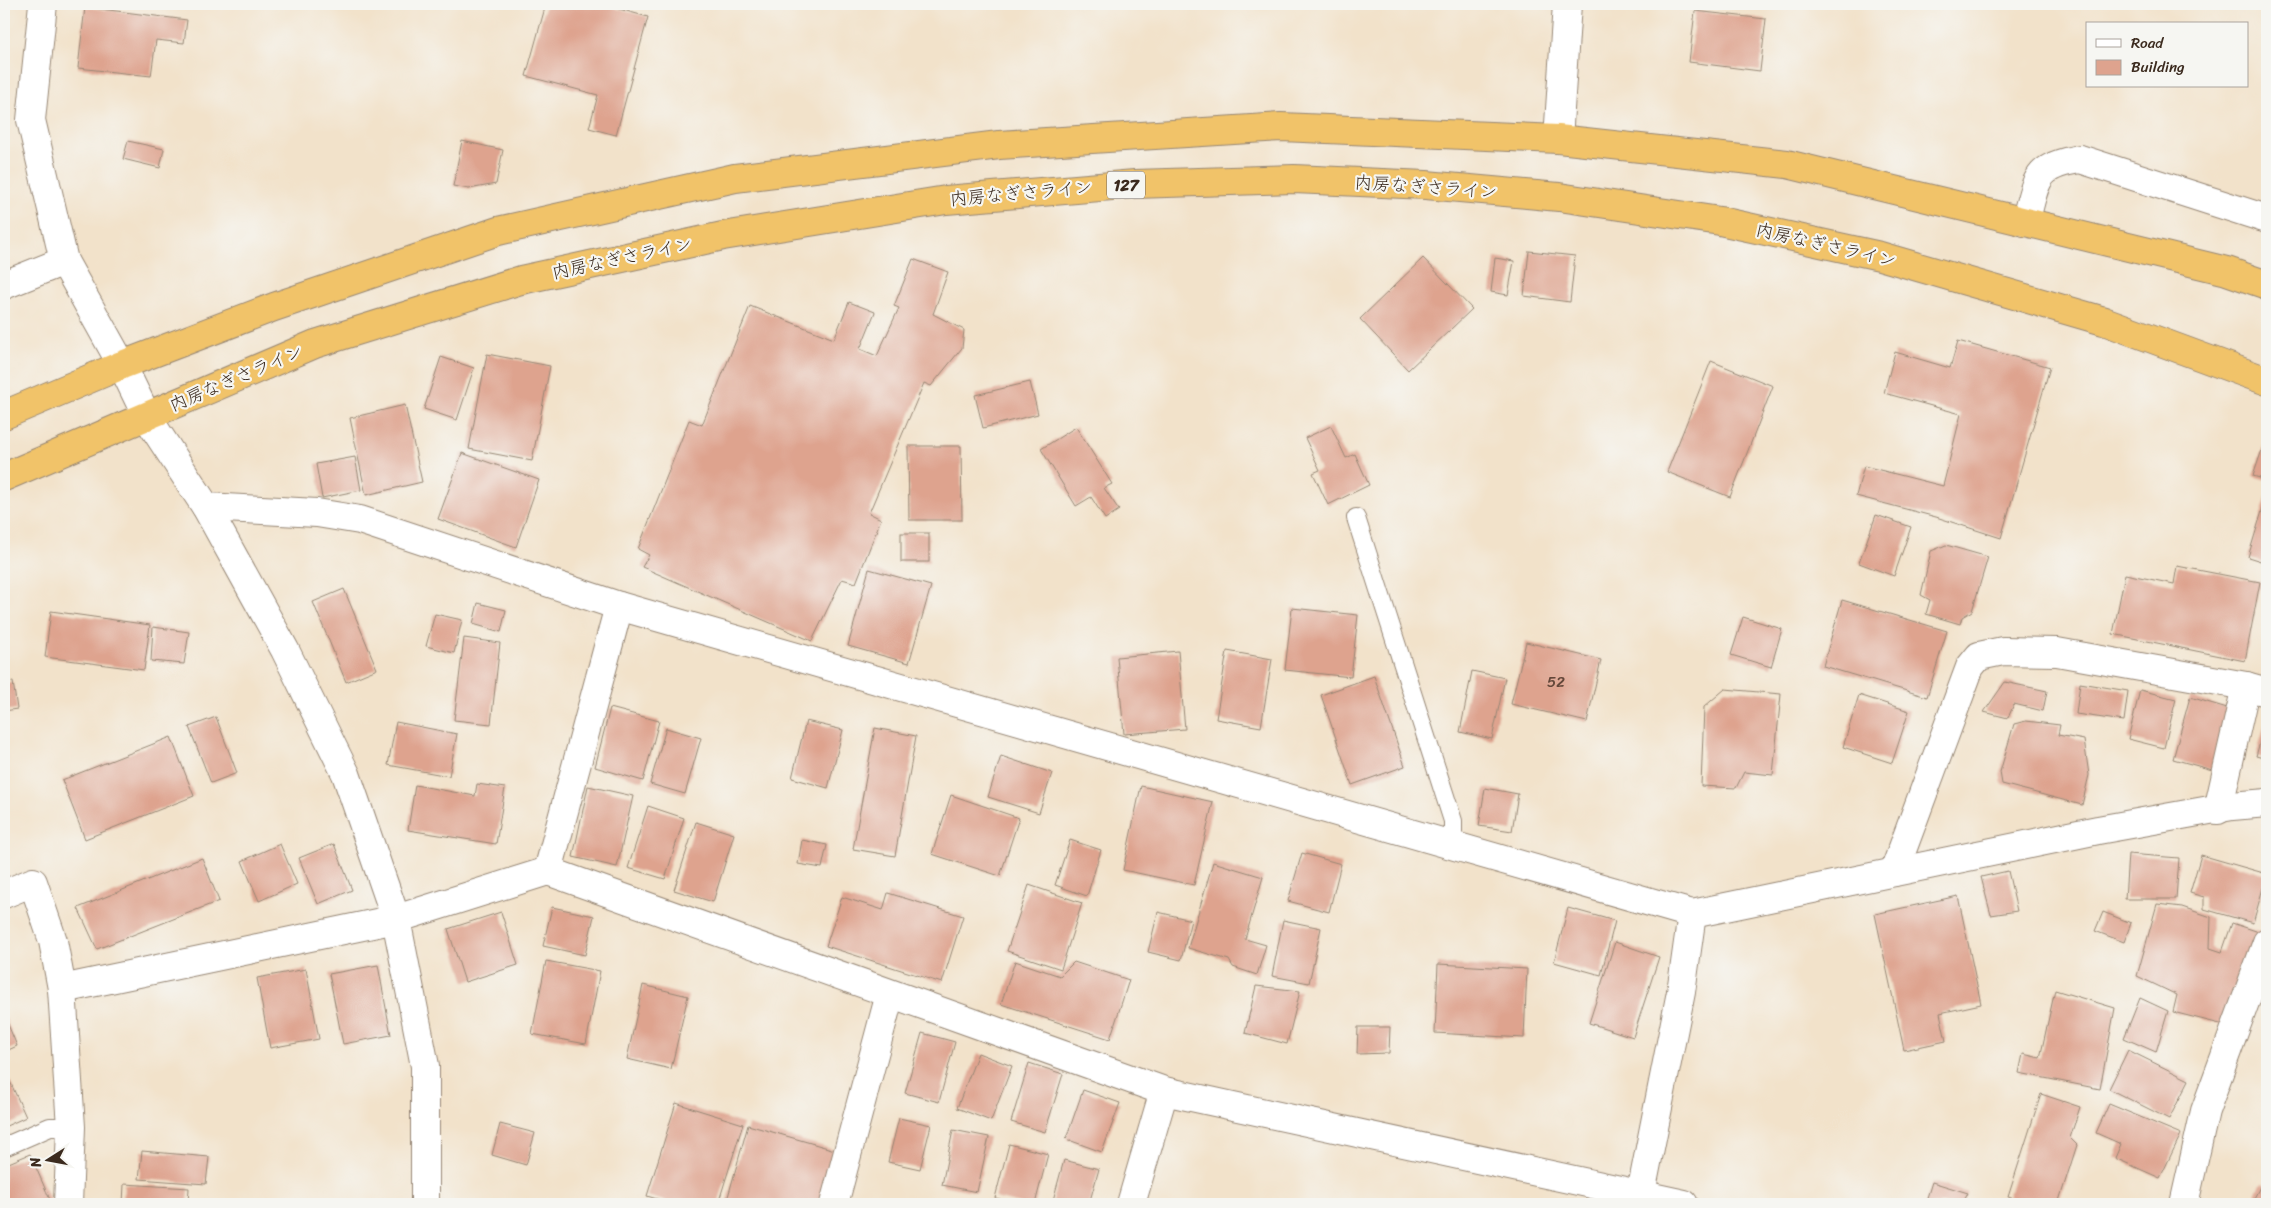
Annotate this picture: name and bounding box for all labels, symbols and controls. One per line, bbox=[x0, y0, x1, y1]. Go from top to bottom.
legend bbox=[2086, 22, 2248, 88]
text: Road bbox=[2131, 30, 2164, 56]
text: Building bbox=[2131, 54, 2185, 80]
street label: 内房なぎさライン bbox=[1353, 166, 1499, 208]
street label: 内房なぎさライン bbox=[948, 171, 1094, 215]
road number: 127 bbox=[1107, 172, 1145, 198]
street label: 内房なぎさライン bbox=[1753, 213, 1899, 277]
street label: 内房なぎさライン bbox=[549, 227, 695, 289]
street label: 内房なぎさライン bbox=[164, 335, 308, 421]
house number: 52 bbox=[1547, 669, 1565, 695]
north arrow bbox=[22, 1136, 72, 1186]
text: N bbox=[22, 1155, 49, 1171]

